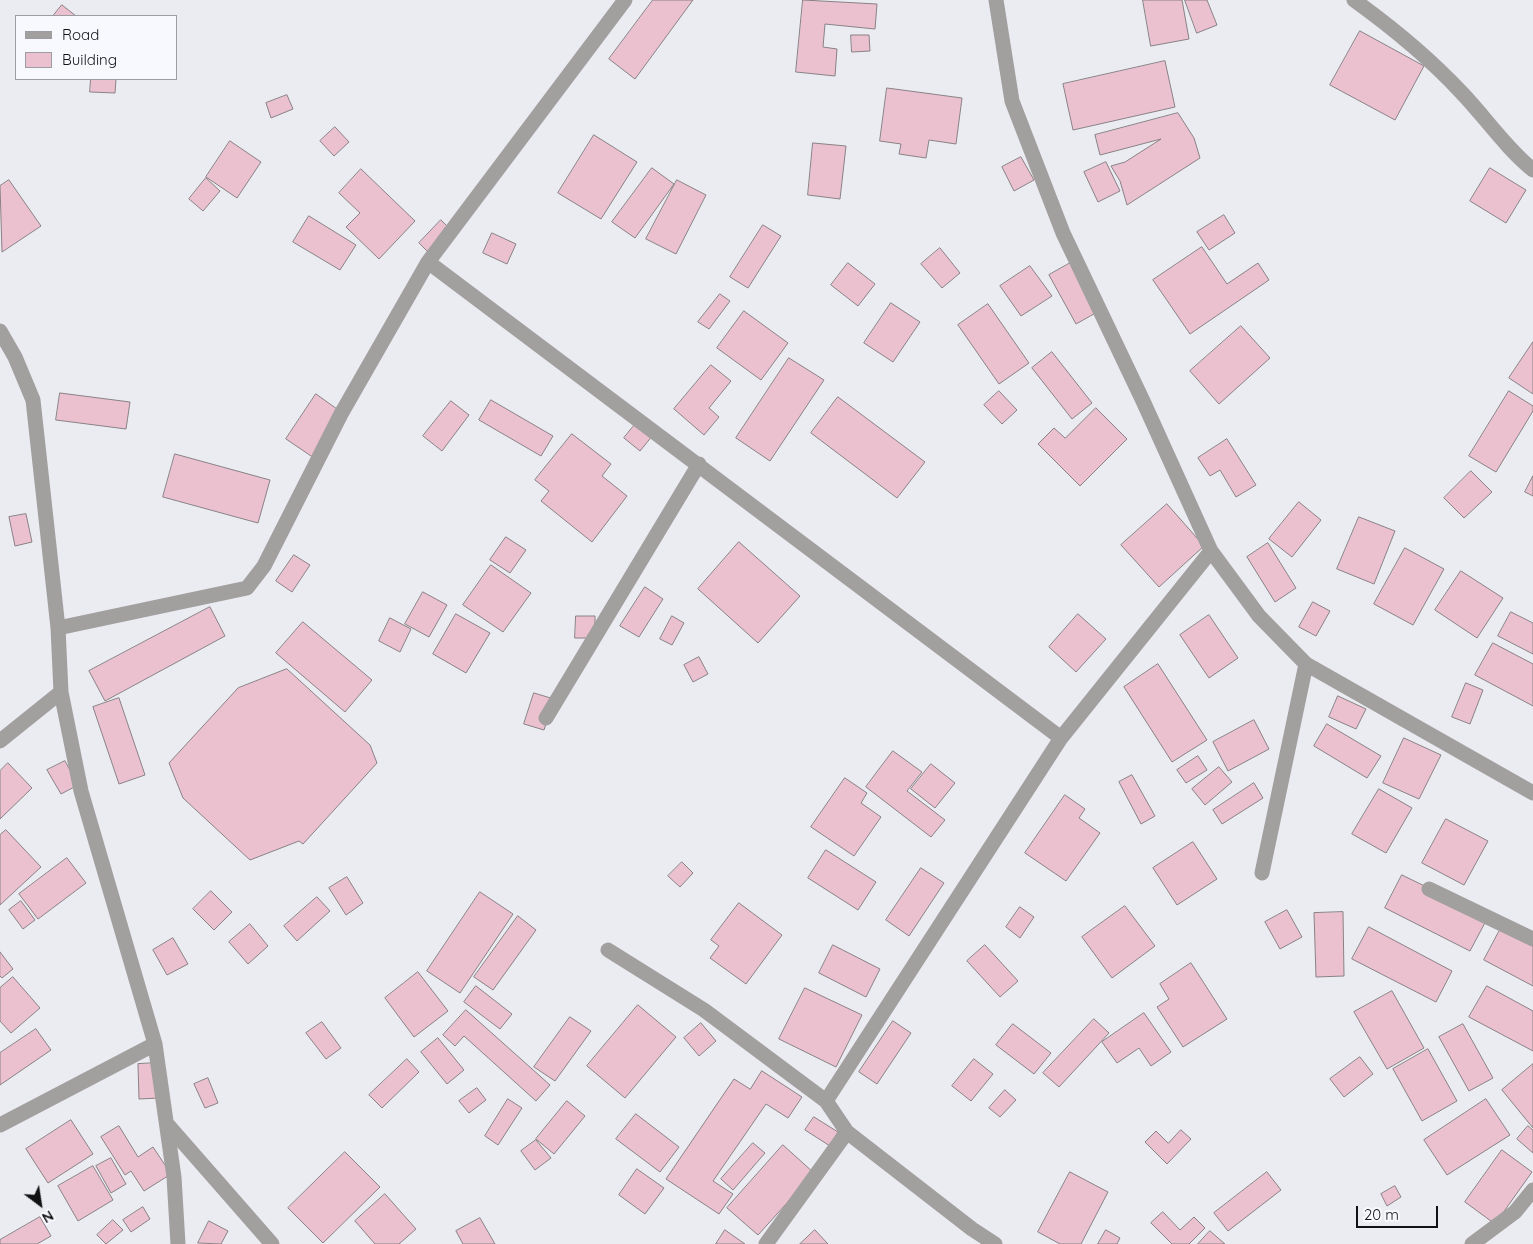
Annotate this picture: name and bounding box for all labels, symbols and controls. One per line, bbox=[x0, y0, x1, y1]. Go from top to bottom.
legend bbox=[15, 15, 178, 80]
text: Road bbox=[62, 25, 99, 44]
text: Building bbox=[62, 50, 117, 69]
north arrow bbox=[15, 1179, 65, 1229]
scale bar bbox=[1358, 1196, 1440, 1228]
text: 20 m bbox=[1364, 1205, 1399, 1224]
text: N bbox=[39, 1206, 57, 1227]

